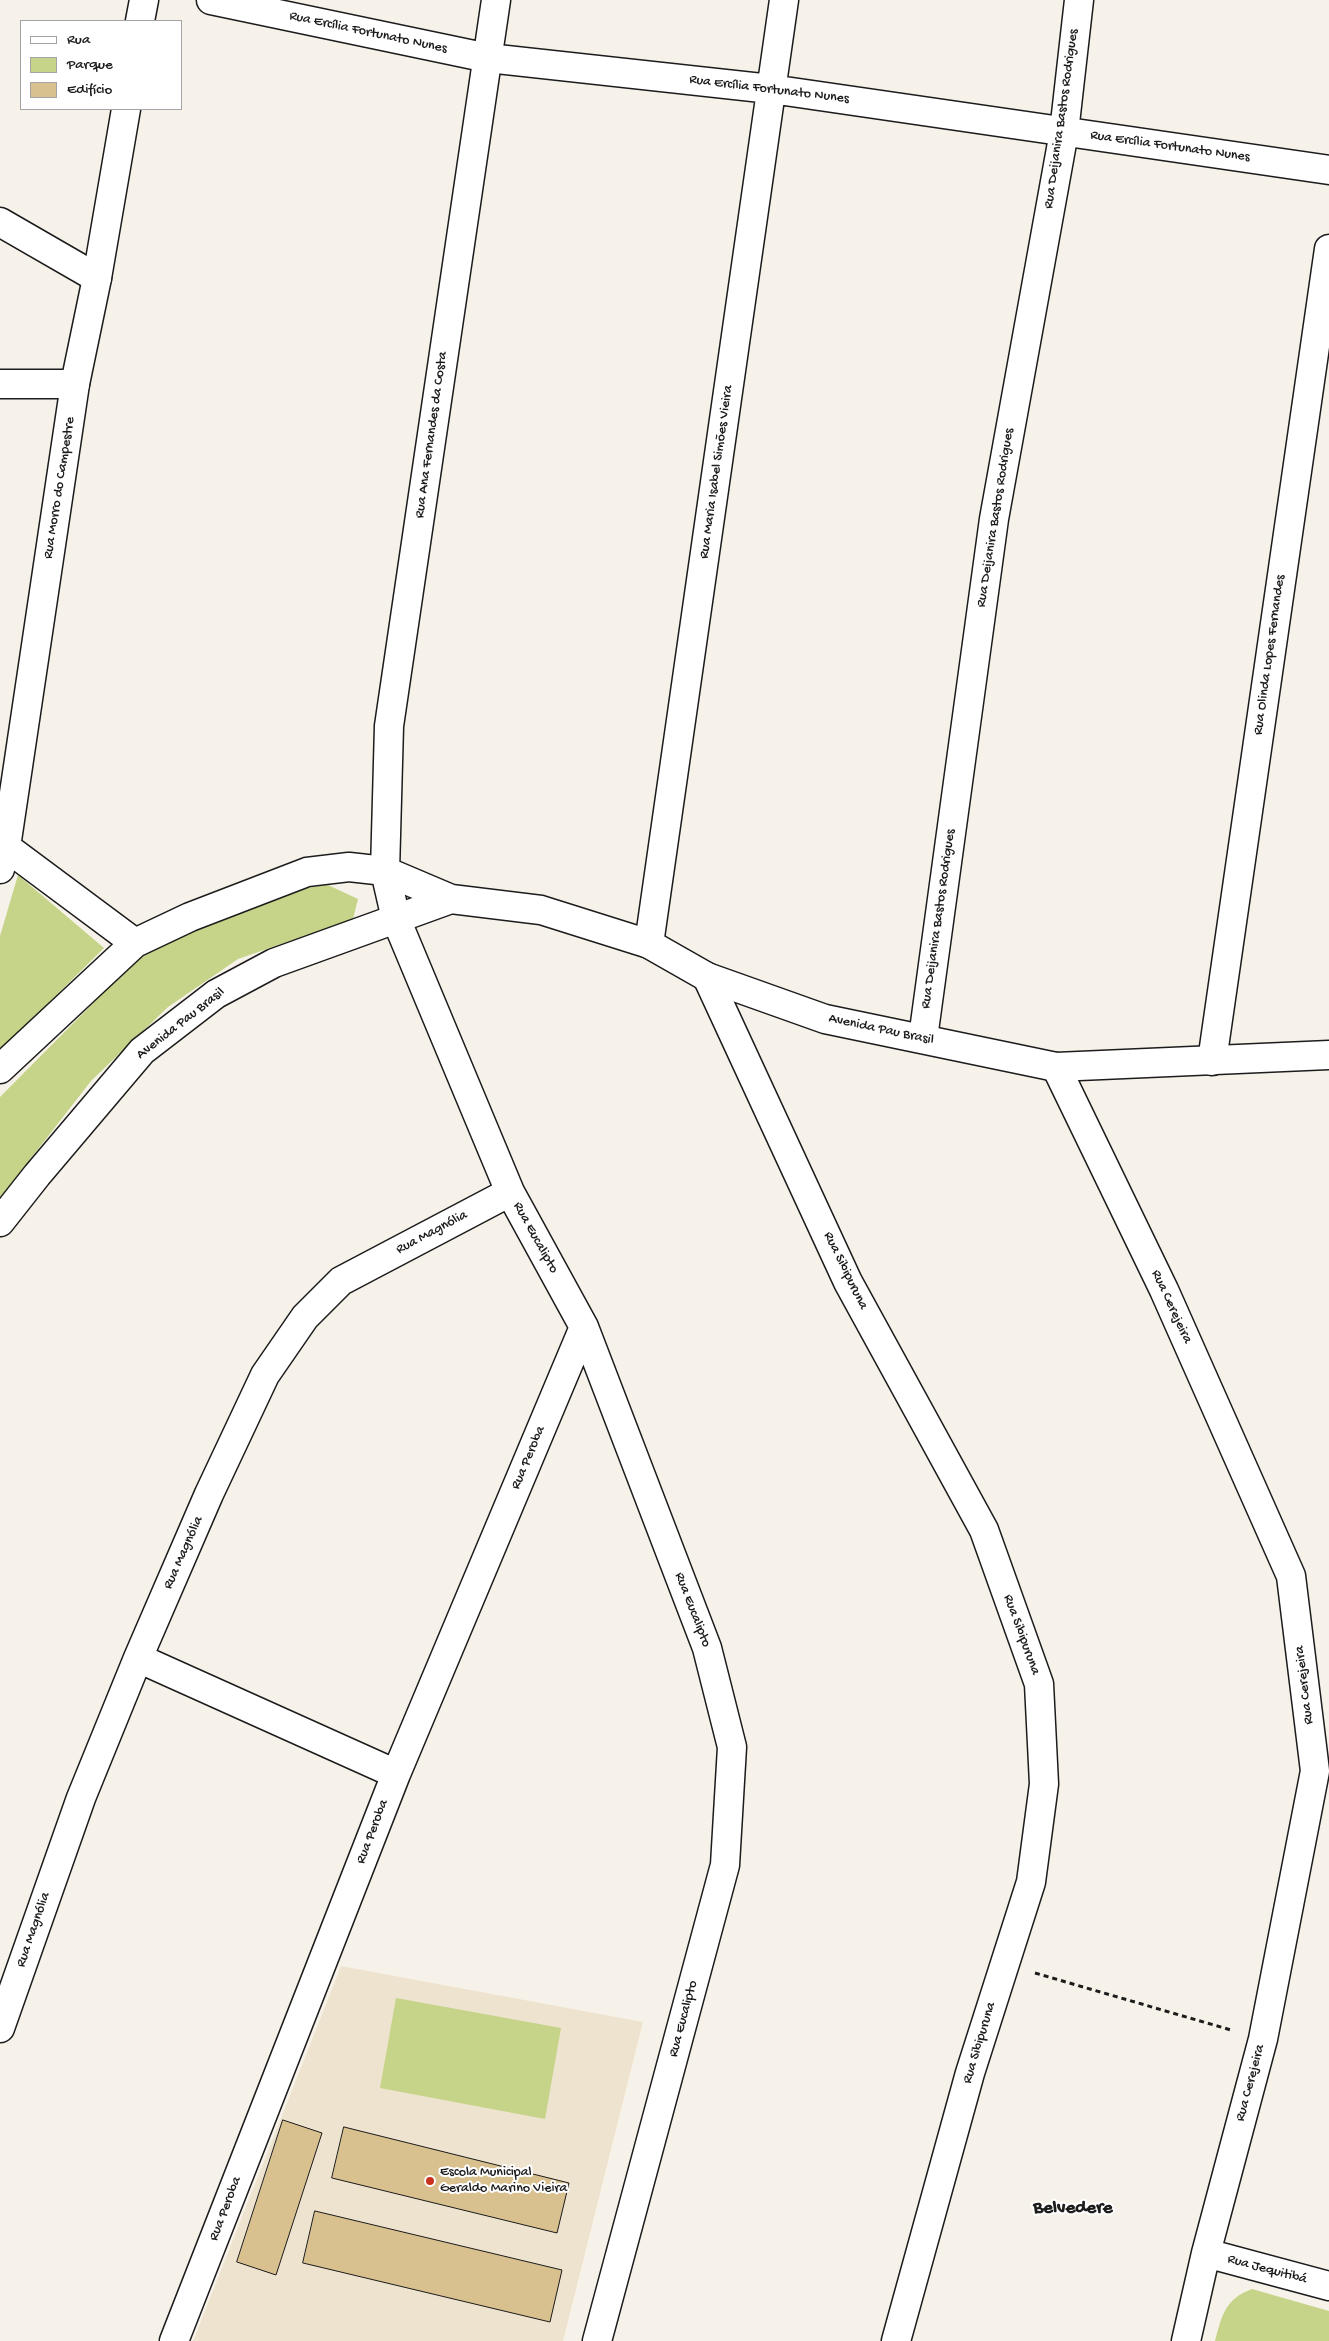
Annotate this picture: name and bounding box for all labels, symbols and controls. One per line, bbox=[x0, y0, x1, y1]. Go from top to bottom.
street label: Rua Ercília Fortunato Nunes bbox=[288, 8, 448, 58]
legend bbox=[20, 20, 182, 110]
street label: Rua Deijanira Bastos Rodrigues bbox=[1041, 28, 1083, 210]
text: Rua bbox=[67, 31, 90, 49]
text: Parque bbox=[67, 56, 113, 74]
street label: Rua Ercília Fortunato Nunes bbox=[688, 72, 850, 108]
text: Edifício bbox=[67, 81, 112, 99]
street label: Rua Ercília Fortunato Nunes bbox=[1089, 127, 1251, 167]
street label: Rua Ana Fernandes da Costa bbox=[412, 351, 452, 519]
street label: Rua Maria Isabel Simões Vieira bbox=[696, 384, 738, 560]
street label: Rua Morro do Campestre bbox=[40, 416, 80, 560]
street label: Rua Deijanira Bastos Rodrigues bbox=[974, 427, 1018, 609]
street label: Rua Olinda Lopes Fernandes bbox=[1250, 574, 1290, 736]
street label: Rua Deijanira Bastos Rodrigues bbox=[918, 828, 960, 1010]
street label: Avenida Pau Brasil bbox=[134, 984, 228, 1064]
street label: Avenida Pau Brasil bbox=[827, 1011, 935, 1049]
street label: Rua Eucalipto bbox=[509, 1199, 561, 1277]
street label: Rua Magnólia bbox=[394, 1207, 470, 1259]
street label: Rua Sibipuruna bbox=[819, 1229, 871, 1313]
street label: Rua Cerejeira bbox=[1147, 1268, 1195, 1346]
street label: Rua Peroba bbox=[508, 1424, 550, 1492]
street label: Rua Magnólia bbox=[160, 1514, 208, 1592]
street label: Rua Eucalipto bbox=[670, 1570, 714, 1650]
street label: Rua Sibipuruna bbox=[999, 1592, 1043, 1678]
street label: Rua Cerejeira bbox=[1292, 1645, 1318, 1725]
street label: Rua Peroba bbox=[353, 1798, 393, 1866]
street label: Rua Magnólia bbox=[13, 1890, 55, 1970]
street label: Rua Eucalipto bbox=[666, 1979, 702, 2059]
street label: Rua Sibipuruna bbox=[960, 2000, 1000, 2086]
street label: Rua Cerejeira bbox=[1233, 2043, 1269, 2123]
place label: Escola Municipal Geraldo Marino Vieira bbox=[440, 2165, 567, 2198]
street label: Rua Peroba bbox=[206, 2175, 246, 2243]
marker: Escola Municipal Geraldo Marino Vieira bbox=[424, 2175, 436, 2187]
district label: Belvedere bbox=[1033, 2198, 1113, 2220]
street label: Rua Jequitibá bbox=[1225, 2251, 1309, 2289]

